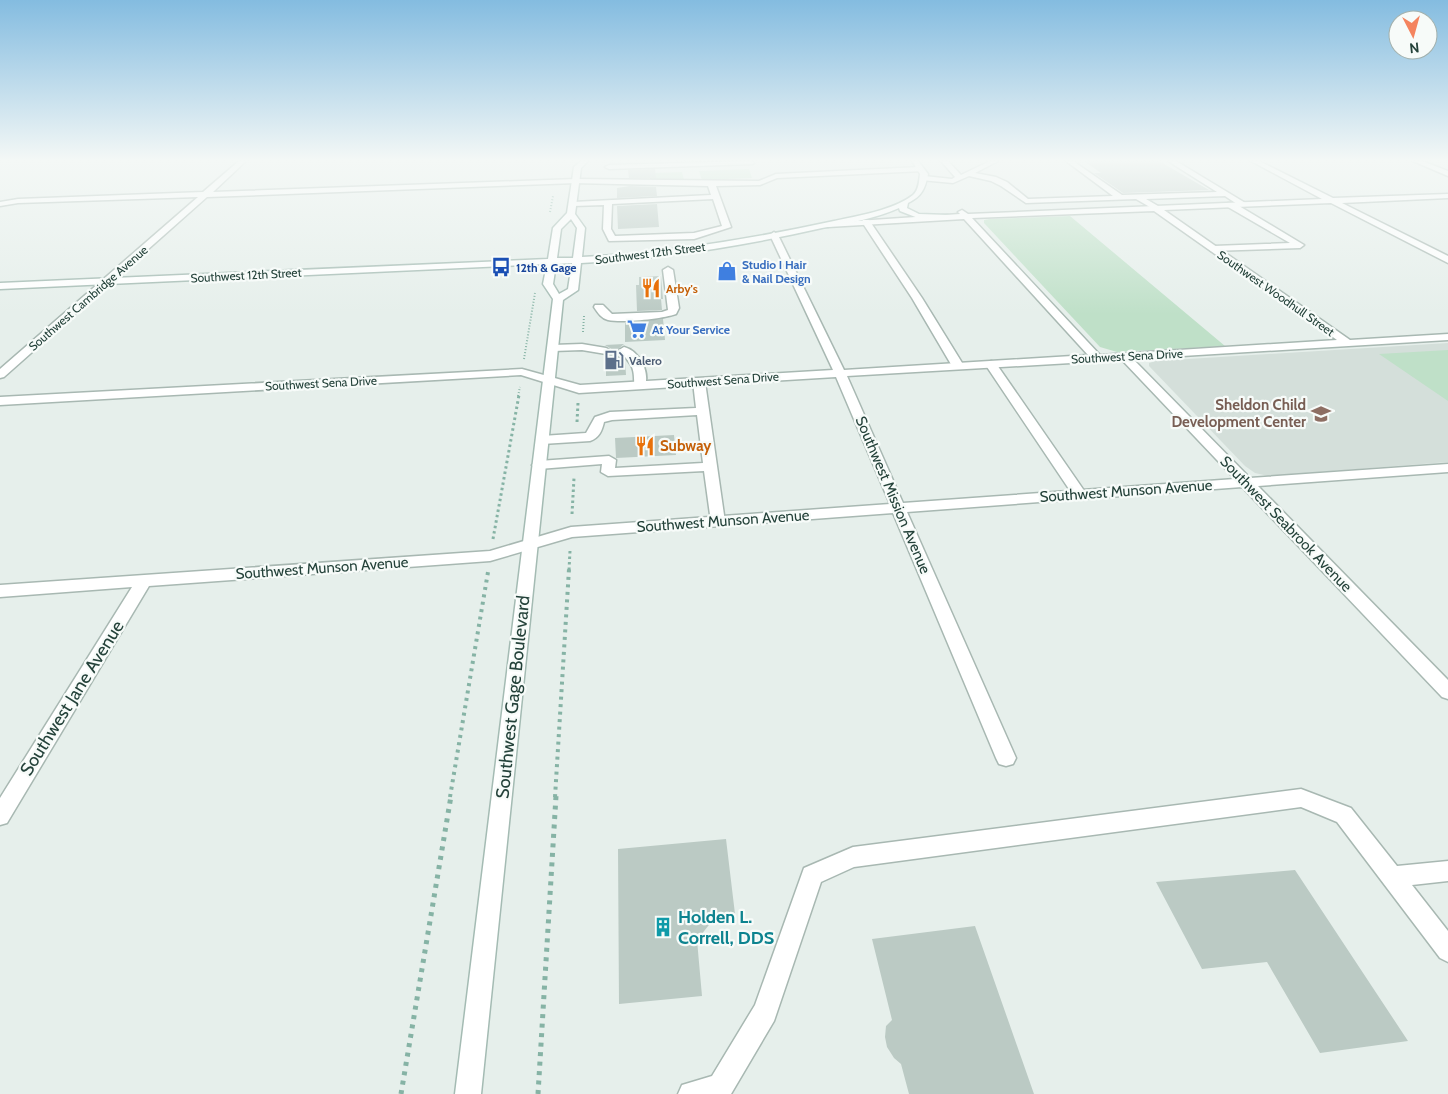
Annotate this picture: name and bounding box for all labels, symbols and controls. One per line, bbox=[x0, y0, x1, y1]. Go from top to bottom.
north arrow bbox=[1388, 10, 1438, 60]
text: N bbox=[1408, 38, 1420, 57]
street label: Southwest 12th Street bbox=[594, 239, 706, 267]
street label: Southwest Cambridge Avenue bbox=[25, 242, 151, 354]
street label: Southwest Woodhull Street bbox=[1215, 247, 1337, 339]
bus stop icon: 12th & Gage bbox=[490, 256, 512, 278]
place label: Studio I Hair & Nail Design bbox=[742, 257, 811, 286]
place label: 12th & Gage bbox=[516, 260, 577, 275]
shop icon: Studio I Hair & Nail Design bbox=[716, 260, 738, 282]
street label: Southwest 12th Street bbox=[190, 265, 302, 285]
restaurant icon: Arby's bbox=[640, 277, 662, 299]
place label: Arby's bbox=[666, 281, 698, 296]
supermarket icon: At Your Service bbox=[626, 318, 648, 340]
place label: At Your Service bbox=[652, 322, 730, 337]
street label: Southwest Sena Drive bbox=[1071, 346, 1183, 366]
fuel station icon: Valero bbox=[603, 349, 625, 371]
place label: Valero bbox=[629, 353, 662, 368]
street label: Southwest Sena Drive bbox=[667, 369, 779, 391]
street label: Southwest Sena Drive bbox=[265, 373, 377, 393]
place label: Sheldon Child Development Center bbox=[1171, 396, 1306, 431]
school or university icon: Sheldon Child Development Center bbox=[1310, 403, 1332, 425]
street label: Southwest Mission Avenue bbox=[852, 413, 935, 577]
restaurant icon: Subway bbox=[634, 435, 656, 457]
place label: Subway bbox=[660, 437, 712, 455]
street label: Southwest Seabrook Avenue bbox=[1216, 452, 1356, 596]
street label: Southwest Munson Avenue bbox=[1039, 476, 1213, 506]
street label: Southwest Munson Avenue bbox=[636, 506, 810, 536]
street label: Southwest Munson Avenue bbox=[235, 553, 409, 583]
street label: Southwest Gage Boulevard bbox=[491, 594, 535, 800]
street label: Southwest Jane Avenue bbox=[15, 616, 129, 780]
place label: Holden L. Correll, DDS bbox=[678, 906, 774, 949]
building icon: Holden L. Correll, DDS bbox=[652, 916, 674, 938]

